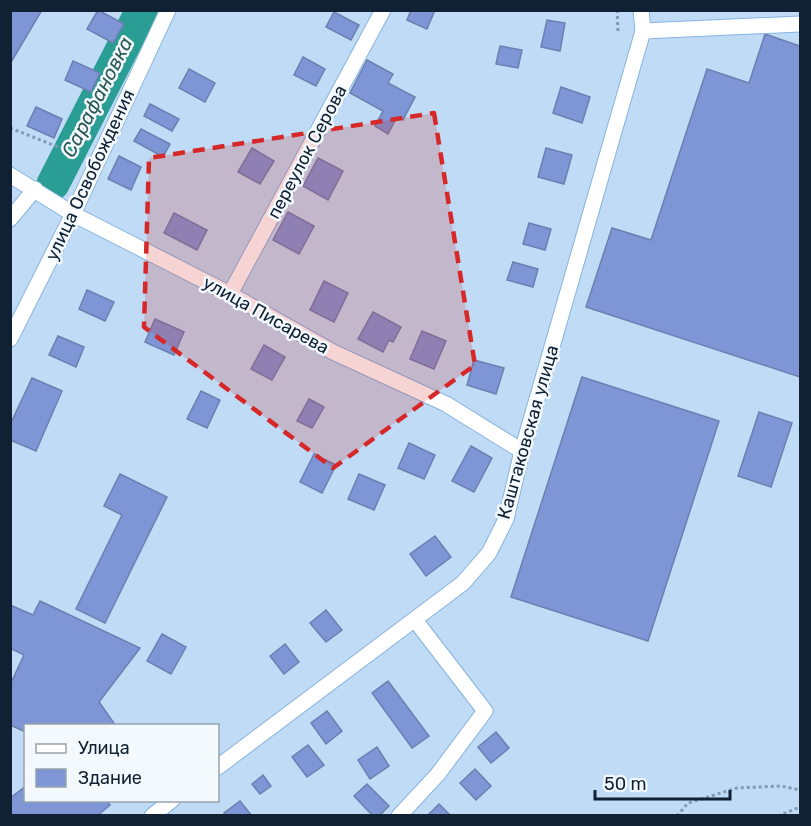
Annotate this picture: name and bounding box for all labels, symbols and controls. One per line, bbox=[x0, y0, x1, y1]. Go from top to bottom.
water label: Сарафановка bbox=[56, 33, 138, 161]
street label: переулок Серова bbox=[262, 81, 352, 223]
street label: улица Освобождения bbox=[41, 86, 139, 264]
street label: улица Писарева bbox=[199, 271, 333, 359]
street label: Каштаковская улица bbox=[493, 342, 563, 522]
legend bbox=[24, 724, 219, 802]
text: Улица bbox=[78, 737, 130, 759]
scale bar bbox=[595, 763, 730, 801]
text: Здание bbox=[78, 767, 142, 789]
text: 50 m bbox=[604, 773, 647, 795]

